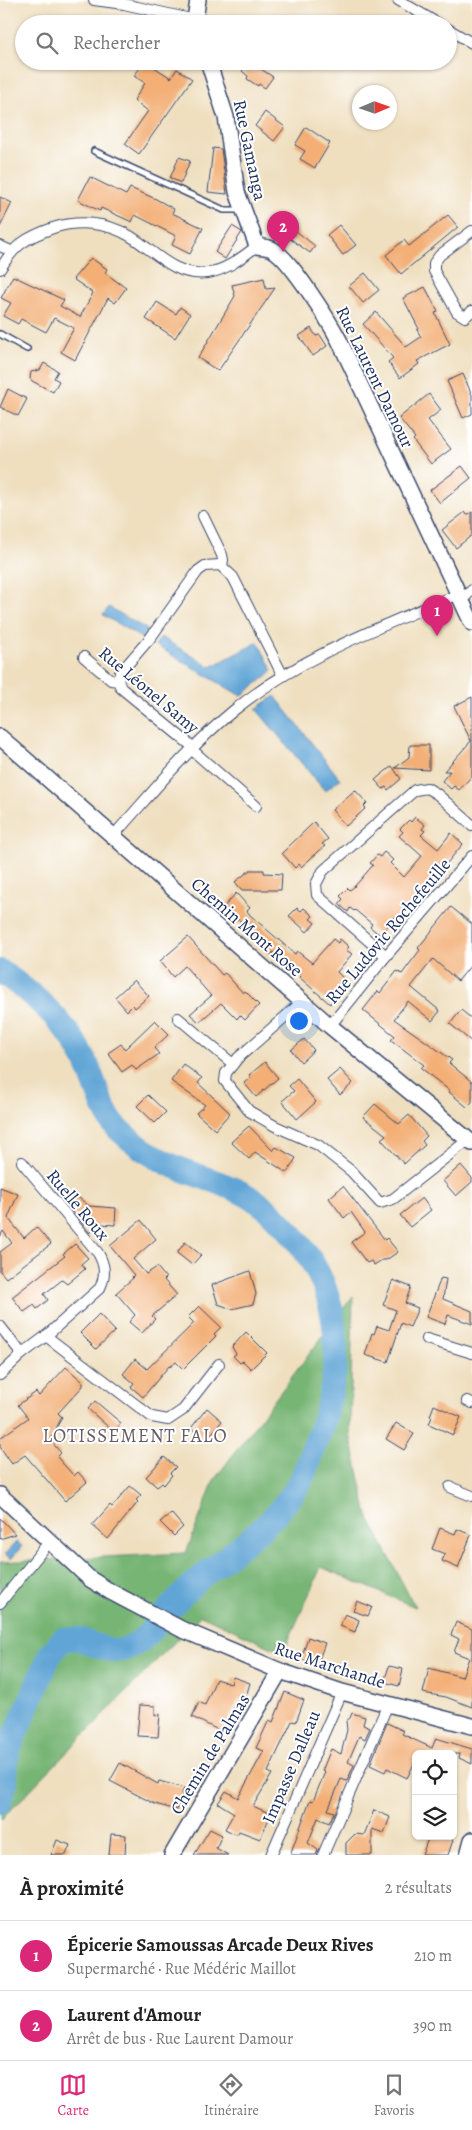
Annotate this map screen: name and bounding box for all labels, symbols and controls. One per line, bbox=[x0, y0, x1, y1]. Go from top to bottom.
search box bbox=[15, 15, 457, 70]
icon: search bbox=[33, 29, 61, 57]
text: Rechercher bbox=[73, 30, 160, 56]
north arrow bbox=[352, 85, 397, 130]
street label: Rue Gamanga bbox=[228, 97, 273, 203]
pin: 2 bbox=[267, 211, 299, 252]
street label: Rue Laurent Damour bbox=[330, 302, 420, 452]
pin: 1 bbox=[421, 595, 453, 636]
street label: Rue Léonel Samy bbox=[94, 641, 205, 740]
street label: Rue Ludovic Rochefeuille bbox=[320, 853, 456, 1009]
street label: Chemin Mont Rose bbox=[186, 872, 308, 982]
your location bbox=[286, 1008, 312, 1034]
street label: Ruelle Roux bbox=[41, 1164, 115, 1246]
district label: LOTISSEMENT FALO bbox=[42, 1423, 228, 1449]
street label: Rue Marchande bbox=[272, 1636, 388, 1694]
street label: Chemin de Palmas bbox=[165, 1689, 255, 1819]
street label: Impasse Dalleau bbox=[256, 1706, 326, 1828]
map controls bbox=[412, 1750, 457, 1840]
button: locate bbox=[412, 1750, 457, 1795]
button: layers bbox=[412, 1795, 457, 1840]
text: À proximité bbox=[20, 1874, 124, 1902]
text: 2 résultats bbox=[385, 1877, 452, 1899]
text: Épicerie Samoussas Arcade Deux Rives bbox=[67, 1932, 373, 1958]
text: 1 bbox=[33, 1945, 39, 1967]
text: 210 m bbox=[414, 1945, 452, 1967]
text: Supermarché · Rue Médéric Maillot bbox=[67, 1958, 296, 1980]
text: Laurent d'Amour bbox=[67, 2002, 201, 2028]
text: 2 bbox=[32, 2015, 40, 2037]
text: 390 m bbox=[413, 2015, 452, 2037]
text: Arrêt de bus · Rue Laurent Damour bbox=[67, 2028, 293, 2050]
tab: Carte bbox=[57, 2071, 89, 2120]
tab: Itinéraire bbox=[204, 2071, 259, 2120]
tab: Favoris bbox=[374, 2071, 414, 2120]

